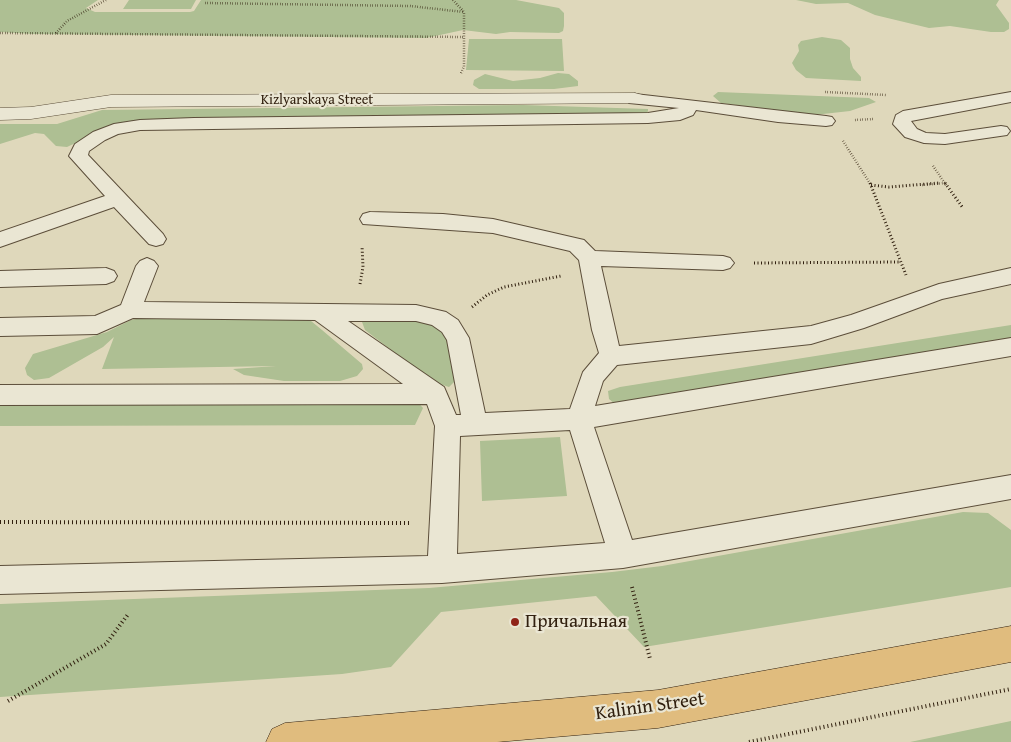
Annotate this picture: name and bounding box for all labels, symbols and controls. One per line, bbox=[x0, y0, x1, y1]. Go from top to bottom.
street label: Kizlyarskaya Street bbox=[261, 92, 373, 108]
place label: Причальная bbox=[525, 611, 627, 633]
marker: Причальная bbox=[509, 616, 521, 628]
street label: Kalinin Street bbox=[594, 688, 706, 726]

